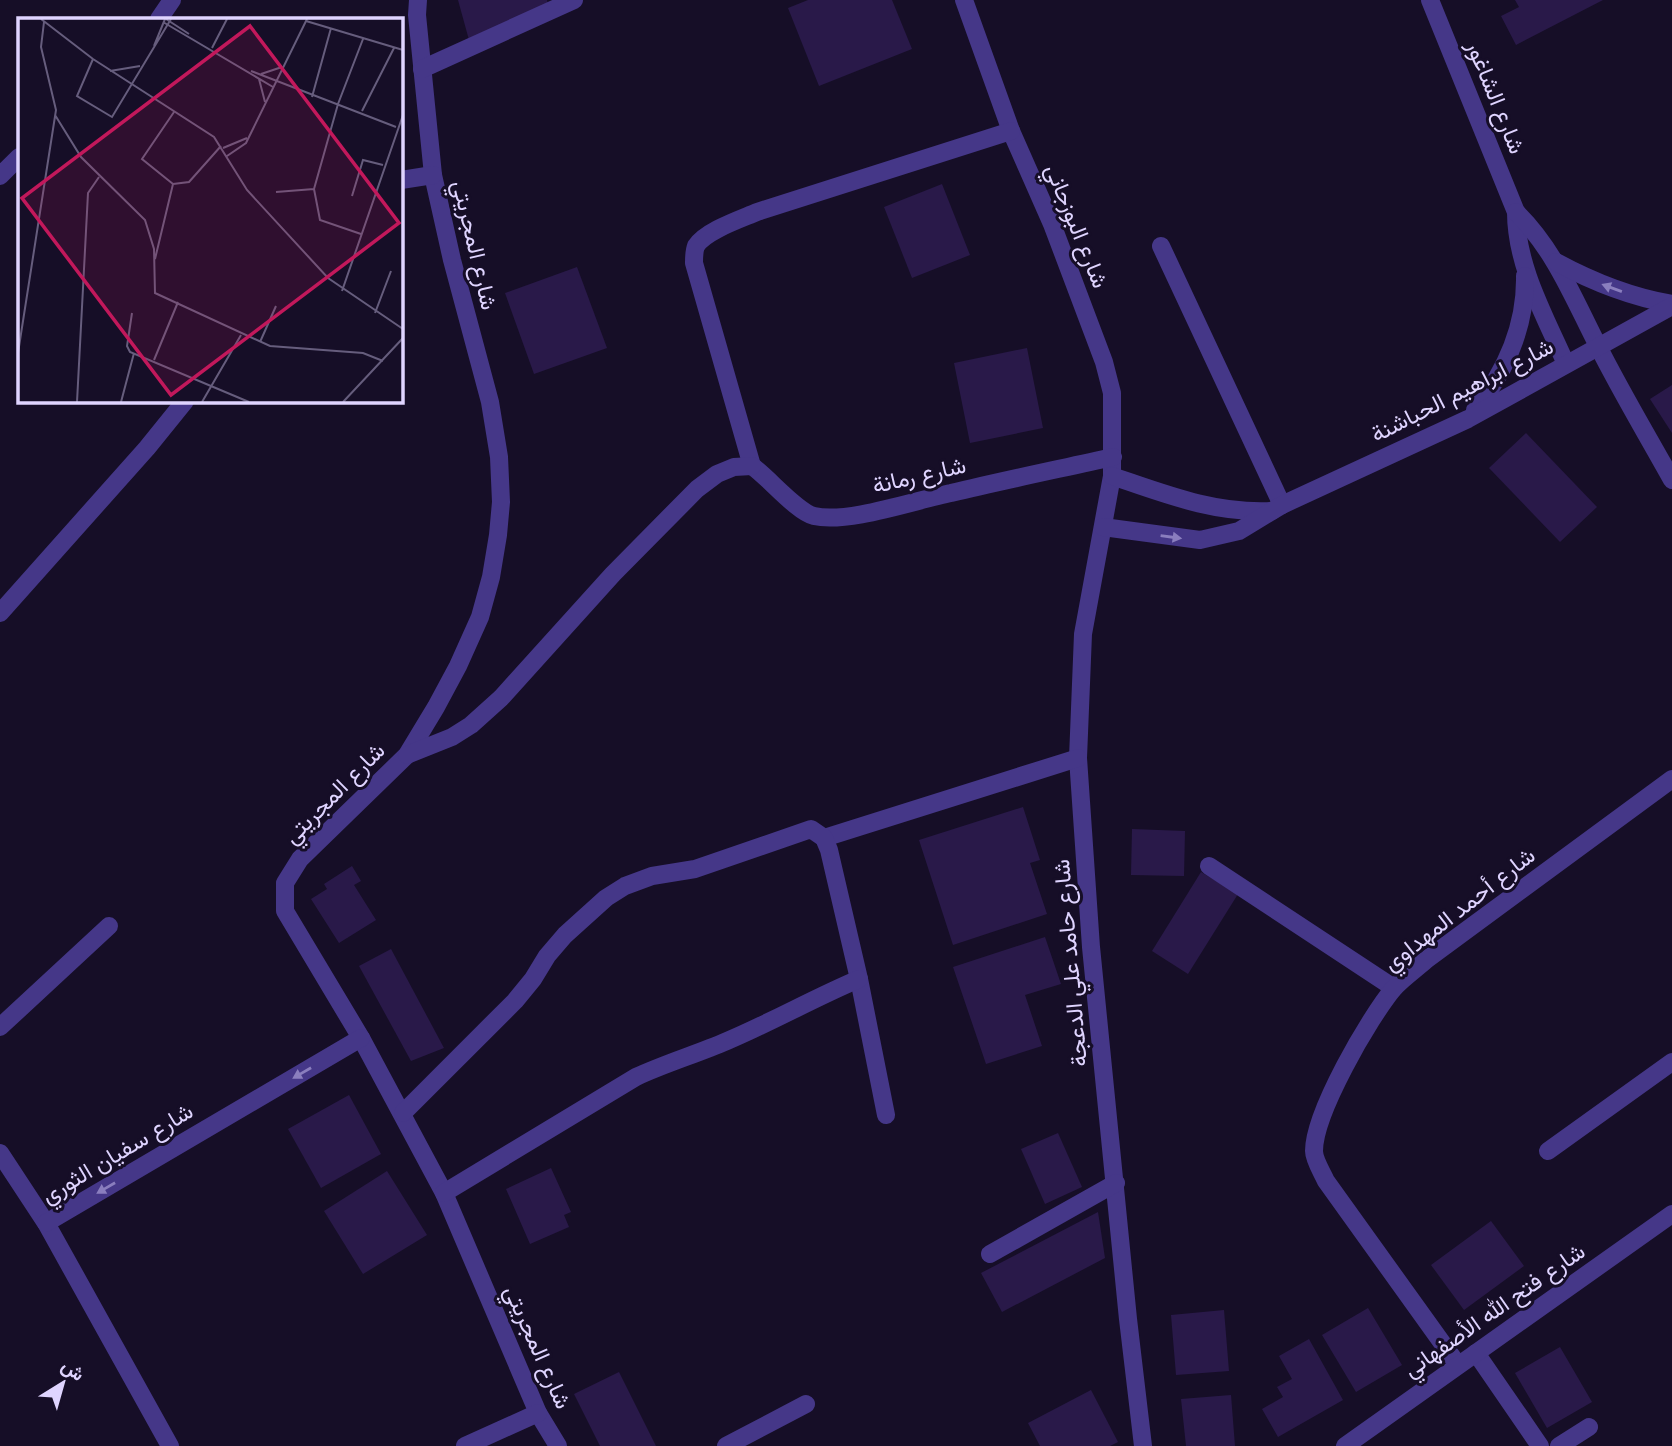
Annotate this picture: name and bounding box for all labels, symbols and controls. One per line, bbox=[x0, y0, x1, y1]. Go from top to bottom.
inset map bbox=[18, 18, 402, 402]
street label: شارع الشاغور bbox=[1458, 35, 1532, 158]
street label: شارع البوزجاني bbox=[1035, 159, 1116, 294]
street label: شارع المجريتي bbox=[442, 177, 504, 314]
one-way arrow bbox=[1601, 283, 1622, 294]
street label: شارع ابراهيم الحباشنة bbox=[1366, 331, 1559, 450]
street label: شارع رمانة bbox=[869, 450, 969, 501]
one-way arrow bbox=[1160, 532, 1182, 543]
street label: شارع المجريتي bbox=[277, 736, 394, 853]
street label: شارع أحمد المهداوي bbox=[1377, 840, 1544, 981]
street label: شارع حامد علي الدعجة bbox=[1046, 858, 1098, 1068]
one-way arrow bbox=[293, 1067, 312, 1079]
street label: شارع سفيان الثوري bbox=[35, 1096, 201, 1214]
one-way arrow bbox=[97, 1182, 116, 1194]
street label: شارع فتح الله الأصفهاني bbox=[1397, 1236, 1593, 1387]
street label: شارع المجريتي bbox=[494, 1281, 579, 1415]
north arrow bbox=[28, 1348, 98, 1418]
text: ش bbox=[56, 1353, 90, 1387]

